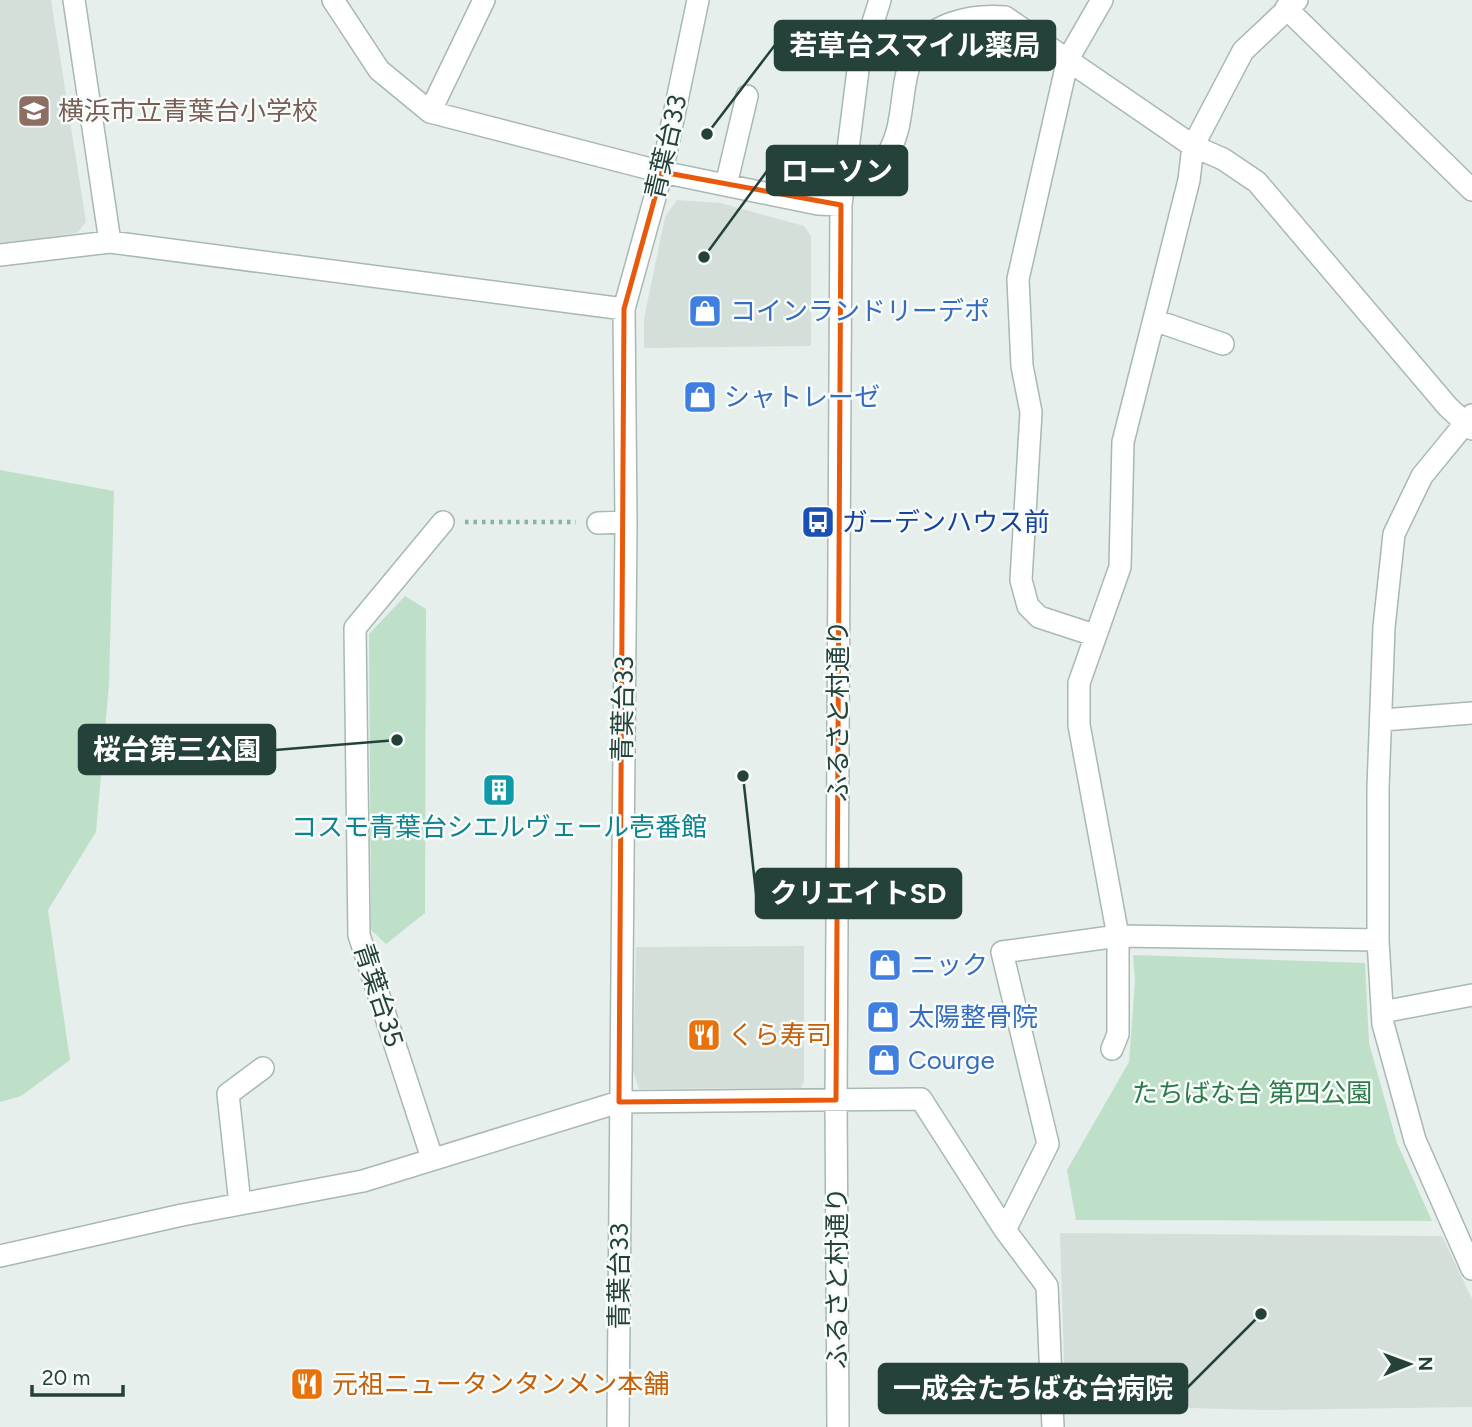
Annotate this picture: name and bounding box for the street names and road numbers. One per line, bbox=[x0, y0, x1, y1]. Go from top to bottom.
street label: 青葉台33 bbox=[638, 92, 694, 202]
street label: ふるさと村通り bbox=[822, 620, 854, 802]
street label: 青葉台33 bbox=[606, 656, 640, 762]
street label: 青葉台35 bbox=[347, 939, 411, 1051]
street label: ふるさと村通り bbox=[821, 1187, 853, 1369]
street label: 青葉台33 bbox=[603, 1223, 635, 1329]

